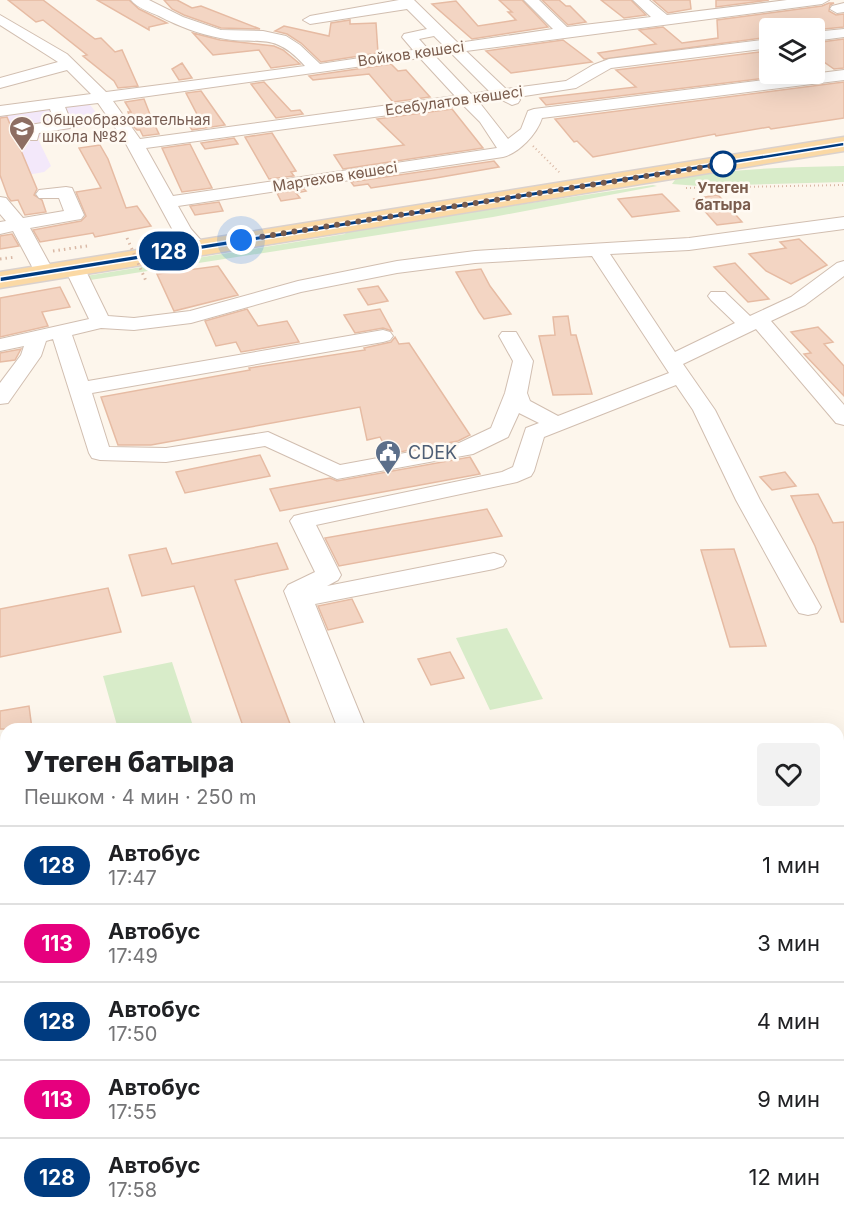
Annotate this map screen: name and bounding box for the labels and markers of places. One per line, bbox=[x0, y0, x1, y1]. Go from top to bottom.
place label: Общеобразовательная школа №82 bbox=[42, 110, 211, 146]
school or university icon: Общеобразовательная школа №82 bbox=[7, 114, 37, 152]
marker: Утеген батыра bbox=[710, 151, 736, 177]
place label: Утеген батыра bbox=[695, 178, 751, 214]
public building icon: CDEK bbox=[373, 438, 403, 476]
place label: CDEK bbox=[408, 442, 457, 463]

